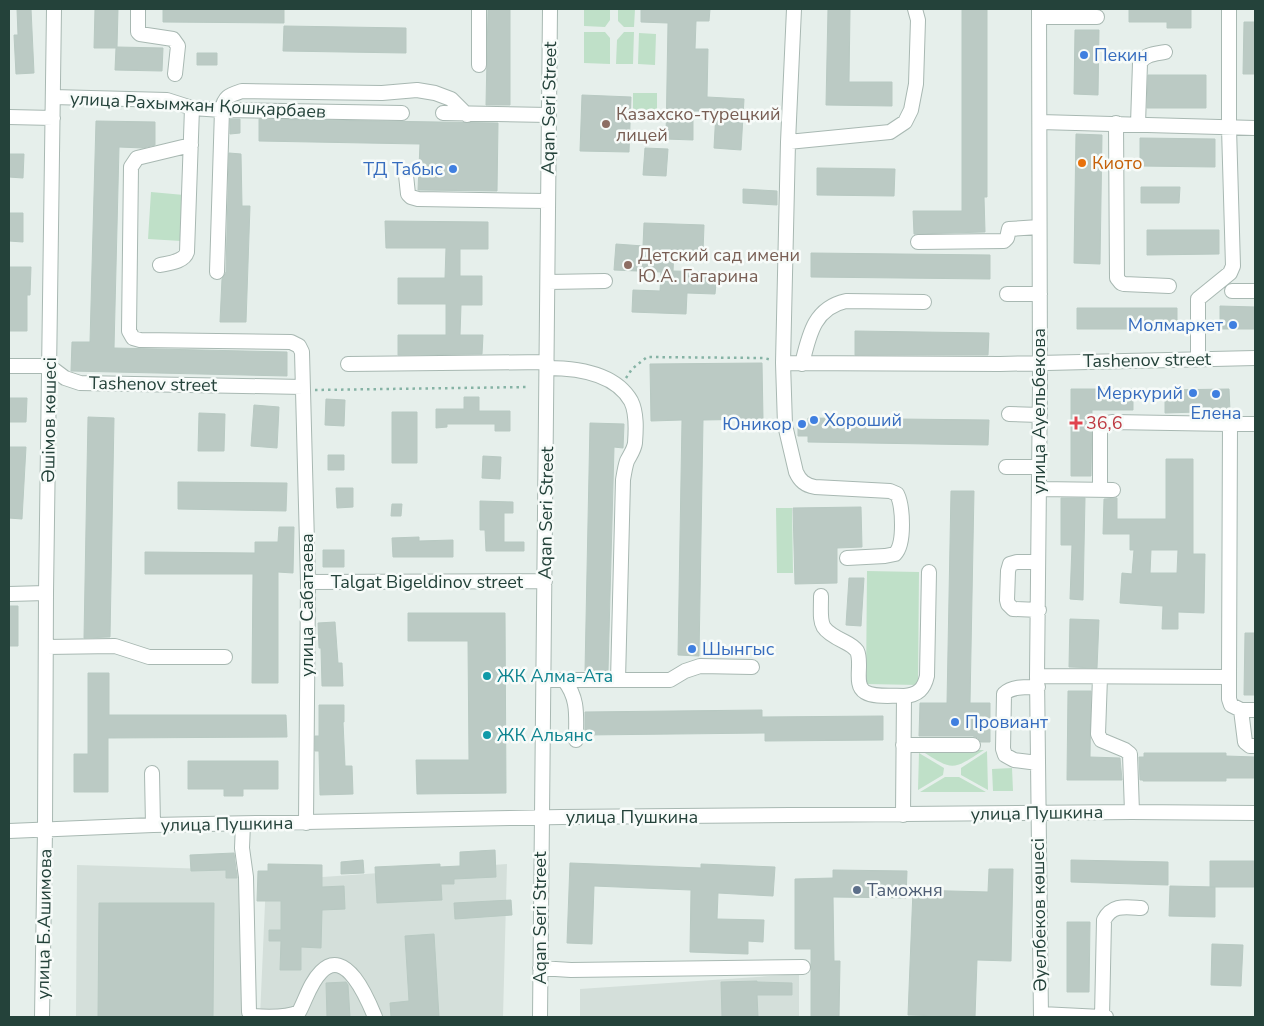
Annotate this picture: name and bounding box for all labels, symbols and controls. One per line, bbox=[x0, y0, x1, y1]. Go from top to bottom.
street label: Aqan Seri Street bbox=[536, 41, 562, 175]
place label: Пекин bbox=[1094, 43, 1148, 67]
marker: Пекин bbox=[1078, 49, 1090, 61]
street label: улица Рахымжан Қошқарбаев bbox=[70, 86, 327, 124]
place label: Казахско-турецкий лицей bbox=[616, 102, 781, 147]
marker: Казахско-турецкий лицей bbox=[600, 118, 612, 130]
place label: Киото bbox=[1092, 151, 1142, 175]
place label: ТД Табыс bbox=[363, 157, 443, 181]
marker: Киото bbox=[1076, 157, 1088, 169]
marker: ТД Табыс bbox=[447, 163, 459, 175]
place label: Детский сад имени Ю.А. Гагарина bbox=[638, 243, 800, 288]
marker: Детский сад имени Ю.А. Гагарина bbox=[622, 259, 634, 271]
place label: Молмаркет bbox=[1128, 313, 1223, 337]
marker: Молмаркет bbox=[1227, 319, 1239, 331]
street label: улица Ауельбекова bbox=[1027, 328, 1051, 494]
street label: Tashenov street bbox=[1083, 347, 1212, 373]
street label: Әшімов көшесі bbox=[36, 357, 62, 483]
street label: Tashenov street bbox=[89, 371, 218, 397]
place label: Меркурий bbox=[1097, 381, 1183, 405]
marker: Меркурий bbox=[1187, 387, 1199, 399]
marker: Елена bbox=[1210, 388, 1222, 400]
place label: Елена bbox=[1191, 401, 1241, 425]
place label: Хороший bbox=[824, 408, 902, 432]
place label: 36,6 bbox=[1086, 411, 1123, 435]
place label: Юникор bbox=[722, 412, 792, 436]
marker: Хороший bbox=[808, 414, 820, 426]
marker: 36,6 bbox=[1070, 417, 1082, 429]
marker: Юникор bbox=[796, 418, 808, 430]
street label: Aqan Seri Street bbox=[533, 446, 559, 580]
street label: улица Сабатаева bbox=[295, 533, 319, 677]
street label: Talgat Bigeldinov street bbox=[331, 570, 524, 594]
place label: Шынгыс bbox=[702, 637, 775, 661]
marker: Шынгыс bbox=[686, 643, 698, 655]
place label: ЖК Алма-Ата bbox=[497, 664, 613, 688]
marker: ЖК Алма-Ата bbox=[481, 670, 493, 682]
place label: Провиант bbox=[965, 710, 1048, 734]
marker: Провиант bbox=[949, 716, 961, 728]
place label: ЖК Альянс bbox=[497, 723, 593, 747]
marker: ЖК Альянс bbox=[481, 729, 493, 741]
street label: улица Пушкина bbox=[971, 800, 1103, 826]
street label: улица Пушкина bbox=[566, 805, 698, 829]
street label: улица Пушкина bbox=[161, 811, 293, 837]
street label: Әуелбеков көшесі bbox=[1026, 838, 1052, 992]
street label: улица Б.Ашимова bbox=[31, 848, 57, 1000]
street label: Aqan Seri Street bbox=[528, 851, 552, 984]
place label: Таможня bbox=[867, 878, 943, 902]
marker: Таможня bbox=[851, 884, 863, 896]

